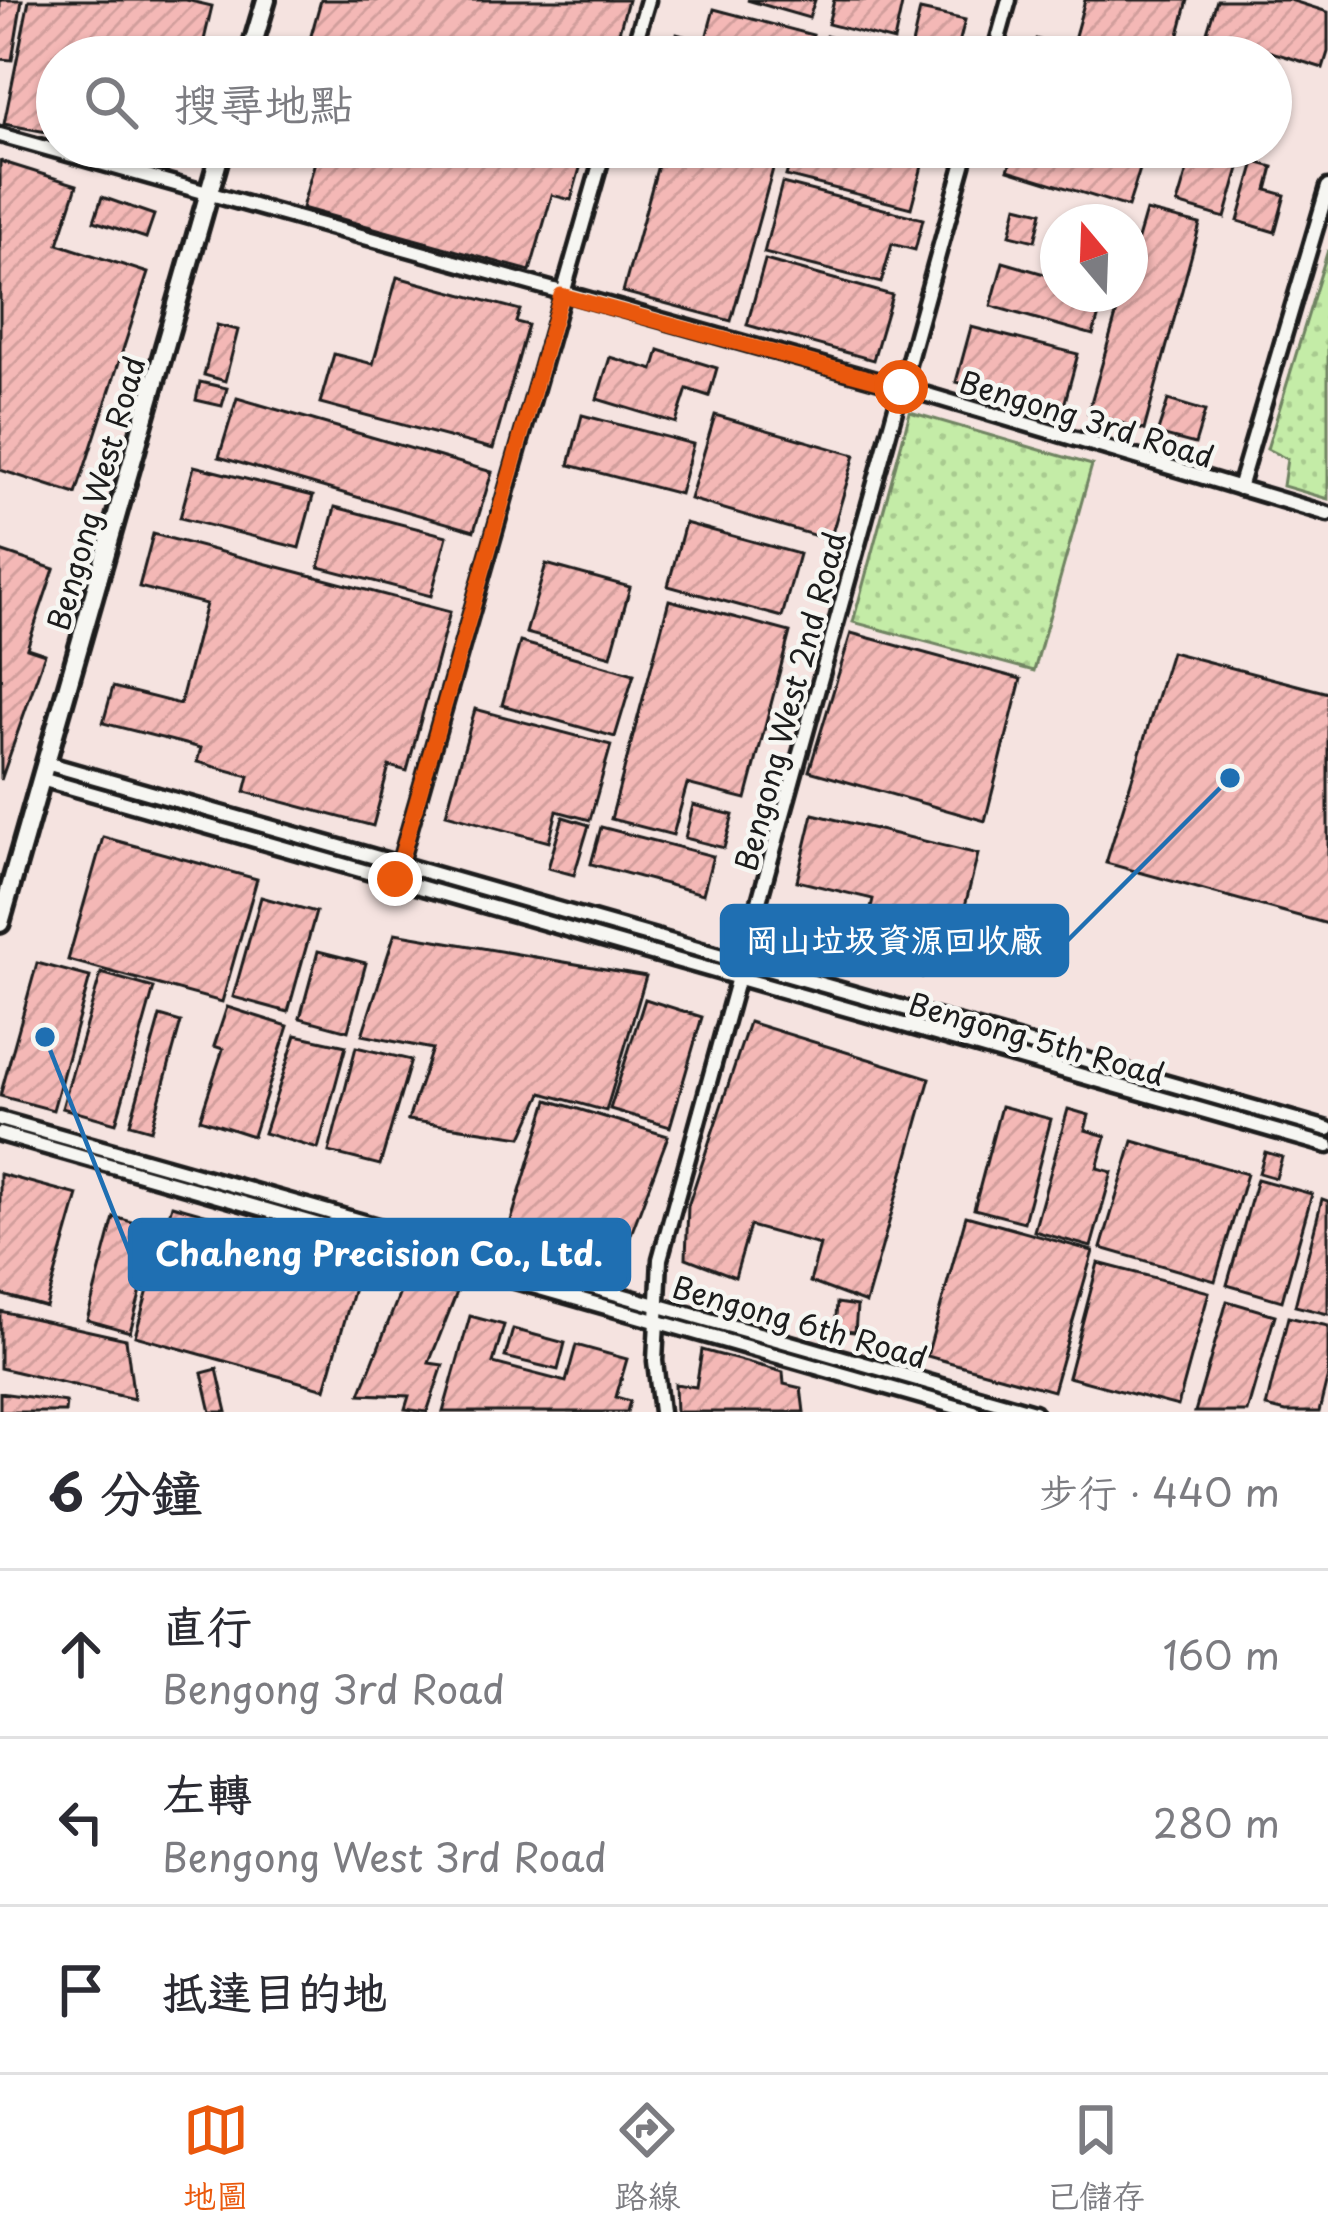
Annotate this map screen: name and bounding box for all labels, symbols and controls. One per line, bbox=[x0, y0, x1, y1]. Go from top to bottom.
search box bbox=[36, 36, 1292, 168]
text: 搜尋地點 bbox=[174, 68, 354, 136]
icon: search bbox=[78, 69, 144, 135]
north arrow bbox=[1040, 204, 1148, 312]
street label: Bengong West Road bbox=[34, 351, 156, 635]
street label: Bengong 3rd Road bbox=[954, 358, 1220, 478]
route start bbox=[874, 360, 928, 414]
street label: Bengong West 2nd Road bbox=[722, 526, 856, 876]
route end bbox=[368, 852, 422, 906]
callout: 岡山垃圾資源回收廠 bbox=[722, 906, 1067, 975]
text: 岡山垃圾資源回收廠 bbox=[746, 913, 1043, 963]
street label: Bengong 5th Road bbox=[904, 980, 1170, 1096]
callout: Chaheng Precision Co., Ltd. bbox=[130, 1220, 629, 1289]
text: Chaheng Precision Co., Ltd. bbox=[155, 1227, 603, 1277]
street label: Bengong 6th Road bbox=[667, 1263, 933, 1379]
text: 6 分鐘 bbox=[48, 1452, 202, 1529]
text: 步行 · 440 m bbox=[1039, 1461, 1280, 1520]
text: 直行 bbox=[162, 1590, 252, 1658]
icon: ahead bbox=[48, 1621, 114, 1687]
text: 160 m bbox=[1163, 1624, 1280, 1683]
text: Bengong 3rd Road bbox=[162, 1658, 505, 1717]
text: 左轉 bbox=[162, 1758, 252, 1826]
icon: left bbox=[48, 1789, 114, 1855]
text: 280 m bbox=[1153, 1792, 1280, 1851]
text: Bengong West 3rd Road bbox=[162, 1826, 607, 1885]
text: 抵達目的地 bbox=[162, 1956, 387, 2024]
icon: arrive bbox=[48, 1957, 114, 2023]
tab: 地圖 bbox=[183, 2097, 249, 2219]
tab: 路線 bbox=[614, 2097, 680, 2219]
tab: 已儲存 bbox=[1046, 2097, 1145, 2219]

